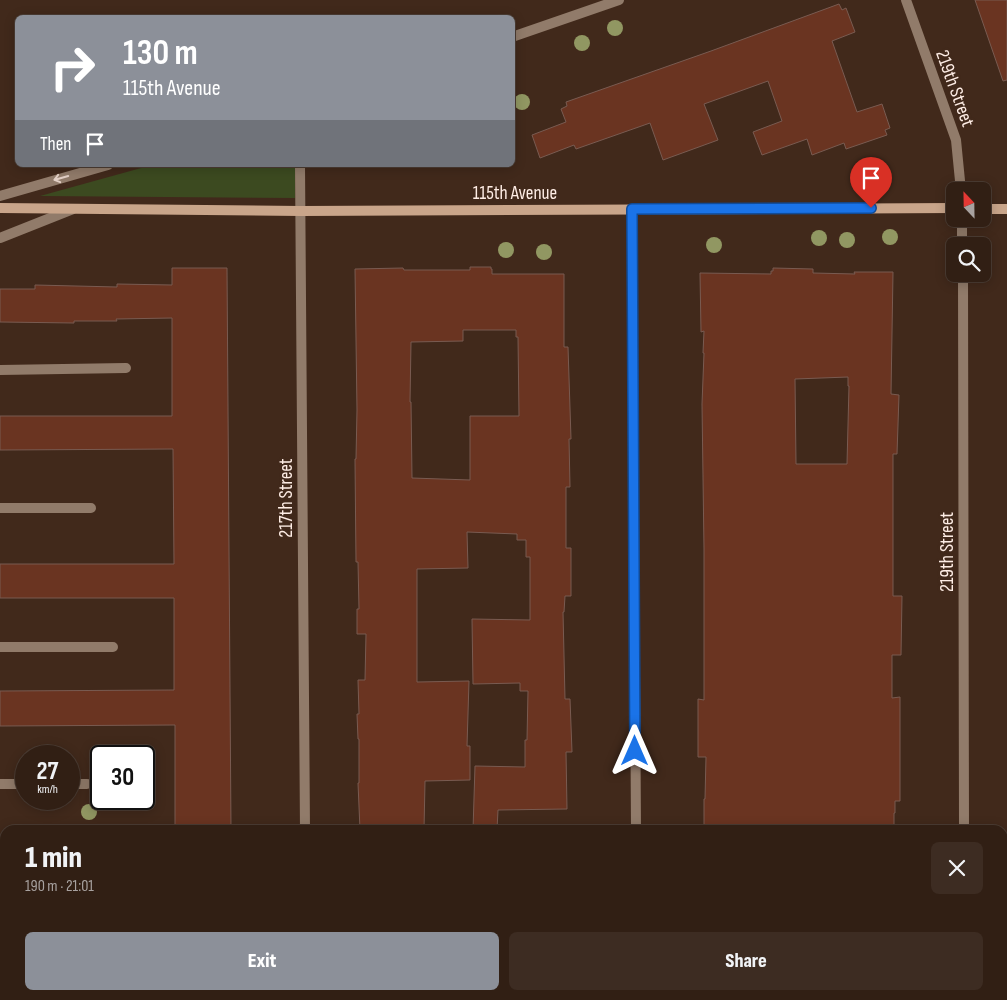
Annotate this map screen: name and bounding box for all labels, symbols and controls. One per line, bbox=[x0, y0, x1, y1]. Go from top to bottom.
text: 130 m bbox=[123, 32, 198, 75]
icon: right bbox=[40, 35, 105, 100]
street label: 219th Street bbox=[930, 47, 979, 130]
text: 115th Avenue bbox=[123, 75, 221, 102]
icon: arrive bbox=[81, 130, 109, 158]
text: Then bbox=[40, 133, 71, 156]
pin bbox=[850, 157, 892, 208]
icon: arrive bbox=[857, 164, 885, 192]
one-way arrow bbox=[53, 174, 69, 184]
street label: 115th Avenue bbox=[473, 182, 557, 205]
north arrow bbox=[946, 182, 991, 228]
map controls bbox=[946, 182, 991, 282]
button: search bbox=[946, 237, 991, 282]
street label: 217th Street bbox=[275, 458, 298, 538]
street label: 219th Street bbox=[936, 512, 959, 592]
position arrow bbox=[608, 724, 660, 776]
speed limit sign: 30 bbox=[90, 745, 155, 810]
text: 27 bbox=[37, 756, 58, 787]
text: km/h bbox=[37, 782, 58, 797]
text: 1 min bbox=[25, 840, 82, 876]
button: close bbox=[931, 842, 983, 894]
text: 190 m · 21:01 bbox=[25, 877, 94, 896]
button: Exit bbox=[25, 932, 499, 990]
button: Share bbox=[509, 932, 983, 990]

